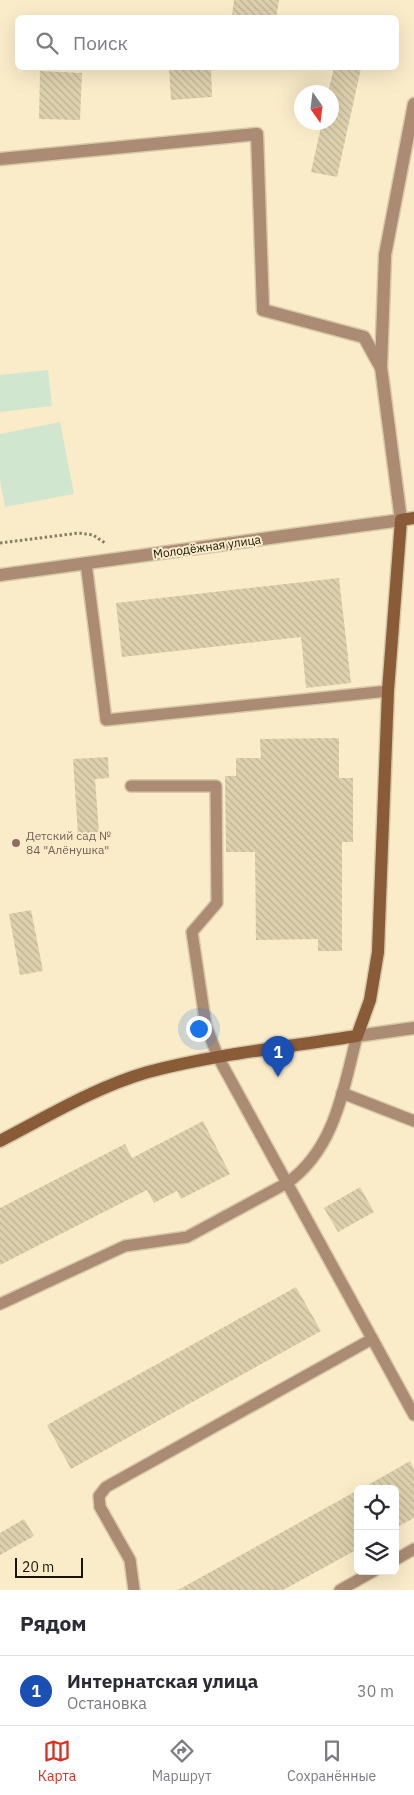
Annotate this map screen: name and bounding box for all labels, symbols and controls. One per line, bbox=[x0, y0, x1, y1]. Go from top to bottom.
search box bbox=[15, 15, 399, 70]
icon: search bbox=[33, 29, 61, 57]
text: Поиск bbox=[73, 31, 128, 55]
north arrow bbox=[294, 85, 339, 130]
street label: Молодёжная улица bbox=[152, 531, 262, 561]
place label: Детский сад № 84 "Алёнушка" bbox=[26, 828, 111, 857]
marker: Детский сад № 84 "Алёнушка" bbox=[10, 837, 22, 849]
your location bbox=[186, 1016, 212, 1042]
pin: 1 bbox=[262, 1036, 294, 1077]
map controls bbox=[354, 1485, 399, 1575]
button: locate bbox=[354, 1485, 399, 1530]
button: layers bbox=[354, 1530, 399, 1575]
scale bar bbox=[15, 1555, 82, 1578]
text: 20 m bbox=[22, 1558, 54, 1576]
text: Рядом bbox=[20, 1609, 87, 1637]
text: Интернатская улица bbox=[67, 1669, 258, 1693]
text: 1 bbox=[31, 1681, 41, 1701]
text: 30 m bbox=[357, 1681, 394, 1701]
text: Остановка bbox=[67, 1693, 147, 1713]
tab: Карта bbox=[38, 1737, 76, 1785]
tab: Маршрут bbox=[152, 1737, 212, 1785]
tab: Сохранённые bbox=[287, 1737, 376, 1785]

